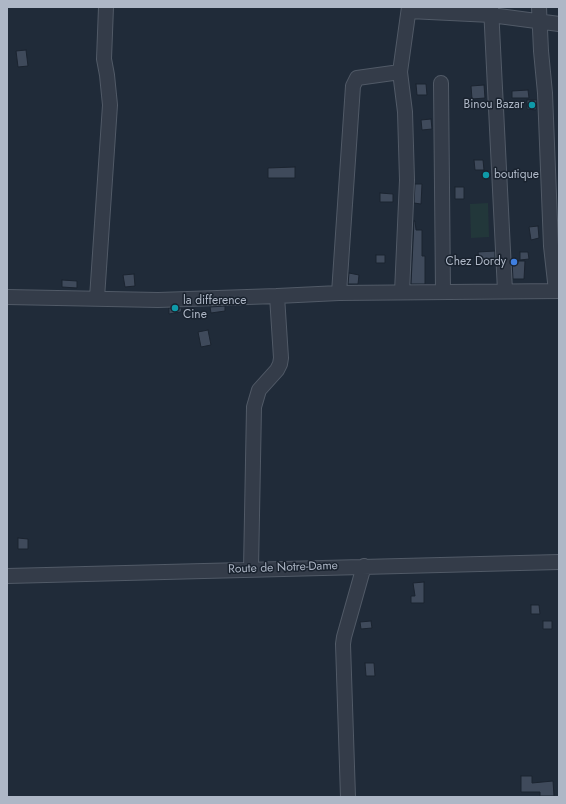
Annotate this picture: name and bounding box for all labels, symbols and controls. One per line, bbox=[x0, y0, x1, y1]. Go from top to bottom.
place label: Binou Bazar bbox=[464, 98, 524, 112]
marker: Binou Bazar bbox=[527, 100, 537, 110]
place label: boutique bbox=[494, 168, 539, 182]
marker: boutique bbox=[481, 170, 491, 180]
place label: Chez Dordy bbox=[445, 255, 506, 269]
marker: Chez Dordy bbox=[509, 257, 519, 267]
place label: la difference Cine bbox=[183, 294, 246, 322]
marker: la difference Cine bbox=[170, 303, 180, 313]
street label: Route de Notre-Dame bbox=[228, 559, 338, 577]

